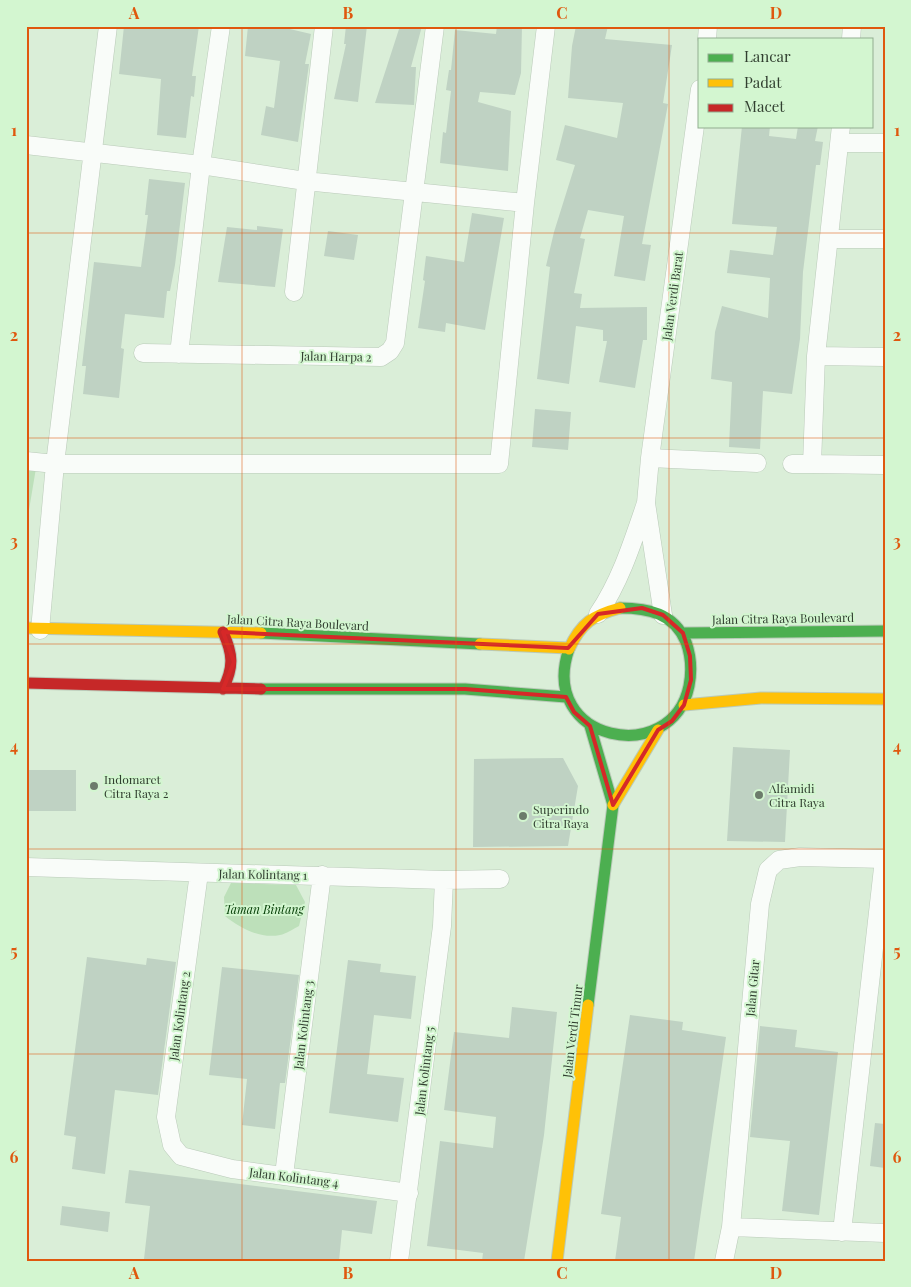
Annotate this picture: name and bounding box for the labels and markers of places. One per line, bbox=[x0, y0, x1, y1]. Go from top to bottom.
place label: Indomaret Citra Raya 2 bbox=[104, 771, 169, 801]
marker: Indomaret Citra Raya 2 bbox=[88, 780, 100, 792]
place label: Alfamidi Citra Raya bbox=[768, 780, 825, 810]
marker: Alfamidi Citra Raya bbox=[753, 789, 765, 801]
place label: Superindo Citra Raya bbox=[533, 801, 589, 831]
marker: Superindo Citra Raya bbox=[517, 810, 529, 822]

